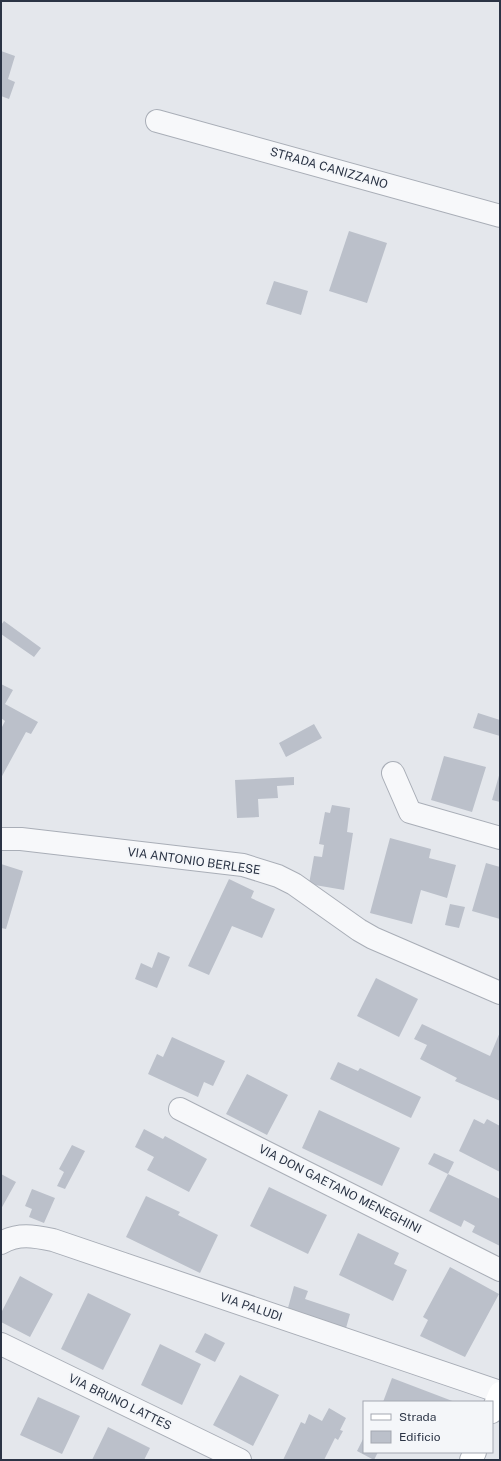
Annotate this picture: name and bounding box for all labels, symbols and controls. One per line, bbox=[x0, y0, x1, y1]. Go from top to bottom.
street label: STRADA CANIZZANO bbox=[268, 144, 390, 192]
street label: VIA ANTONIO BERLESE bbox=[127, 845, 261, 877]
street label: VIA DON GAETANO MENEGHINI bbox=[256, 1142, 424, 1236]
street label: VIA PALUDI bbox=[218, 1290, 284, 1324]
street label: VIA BRUNO LATTES bbox=[66, 1371, 174, 1433]
legend bbox=[363, 1401, 493, 1453]
text: Strada bbox=[399, 1410, 436, 1424]
text: Edificio bbox=[399, 1430, 441, 1444]

